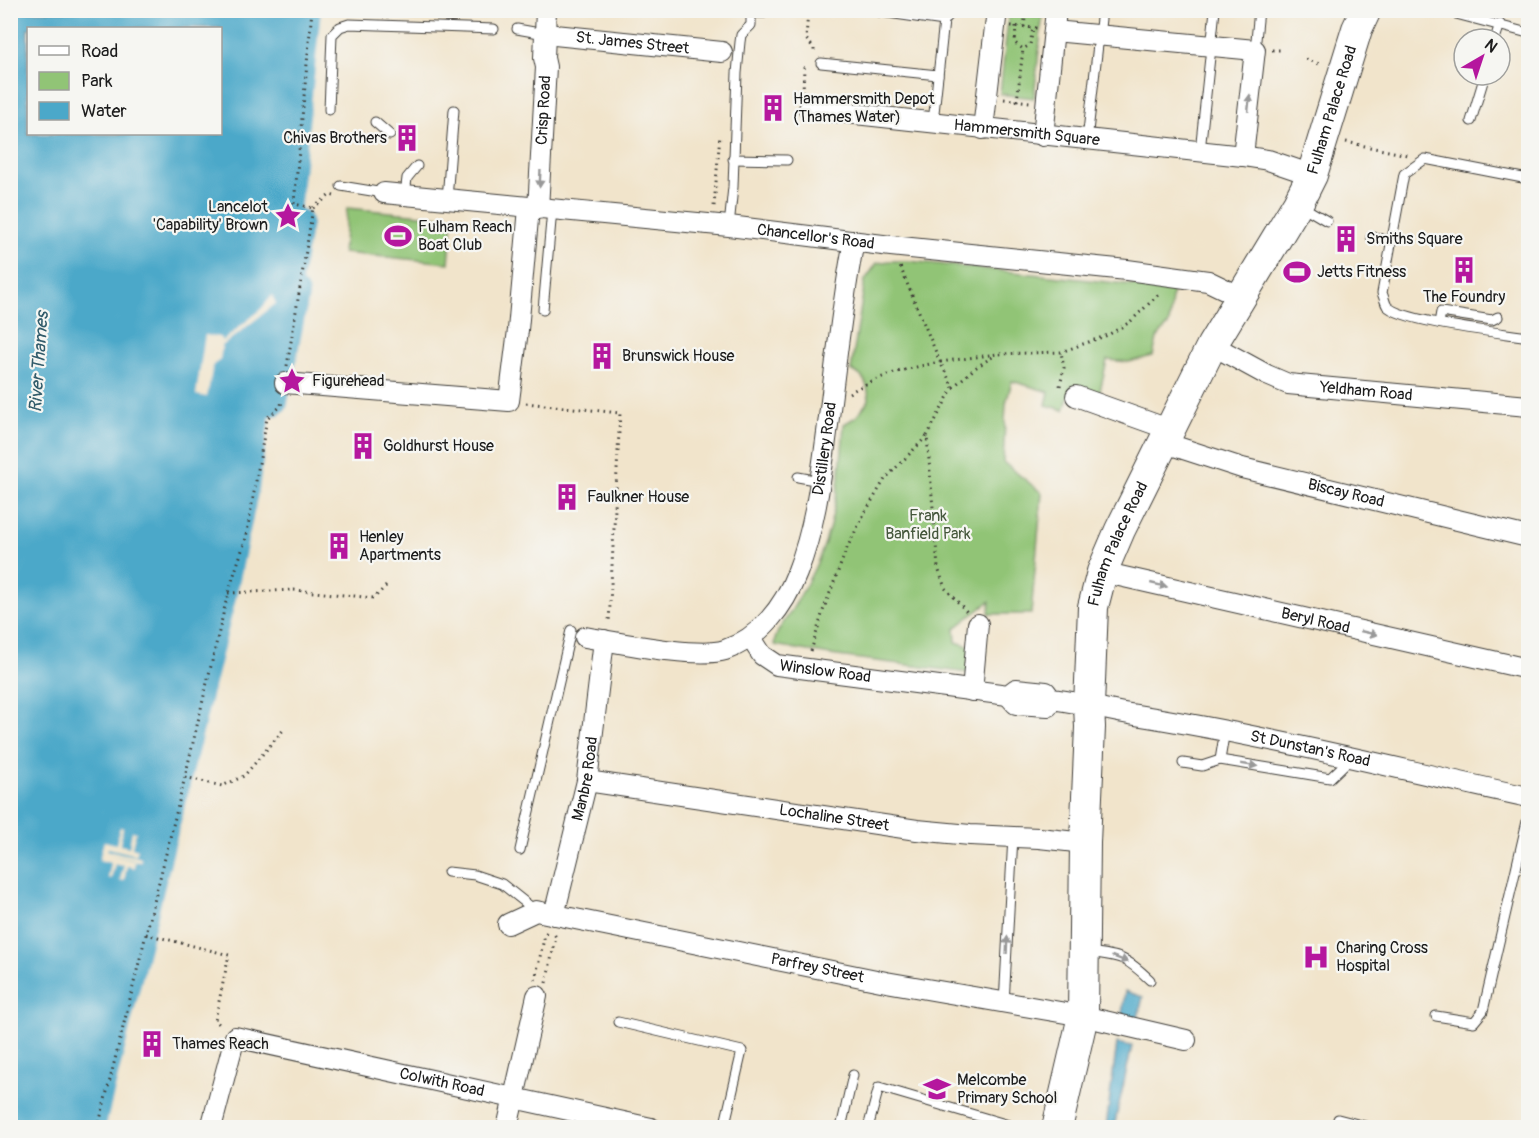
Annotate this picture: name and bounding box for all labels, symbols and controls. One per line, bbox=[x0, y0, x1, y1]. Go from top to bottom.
legend bbox=[27, 27, 222, 135]
street label: St. James Street bbox=[575, 27, 691, 59]
north arrow bbox=[1452, 27, 1512, 87]
text: N bbox=[1480, 35, 1501, 57]
text: Road bbox=[81, 40, 118, 63]
street label: Fulham Palace Road bbox=[1303, 43, 1361, 177]
text: Park bbox=[81, 70, 113, 93]
street label: Crisp Road bbox=[532, 75, 556, 146]
place label: Hammersmith Depot (Thames Water) bbox=[793, 89, 935, 127]
building icon: Hammersmith Depot (Thames Water) bbox=[758, 93, 788, 123]
one-way arrow bbox=[1244, 93, 1254, 112]
text: Water bbox=[81, 100, 127, 123]
street label: Hammersmith Square bbox=[953, 115, 1101, 150]
building icon: Chivas Brothers bbox=[392, 123, 422, 153]
place label: Chivas Brothers bbox=[283, 128, 387, 148]
one-way arrow bbox=[535, 170, 544, 189]
place label: Lancelot 'Capability' Brown bbox=[153, 197, 269, 235]
place icon: Lancelot 'Capability' Brown bbox=[273, 201, 303, 231]
place label: Fulham Reach Boat Club bbox=[418, 217, 512, 255]
street label: Chancellor's Road bbox=[756, 220, 876, 254]
sports icon: Fulham Reach Boat Club bbox=[383, 221, 413, 251]
building icon: Smiths Square bbox=[1331, 224, 1361, 254]
place label: Smiths Square bbox=[1366, 229, 1463, 249]
building icon: The Foundry bbox=[1449, 255, 1479, 285]
sports icon: Jetts Fitness bbox=[1282, 257, 1312, 287]
place label: Jetts Fitness bbox=[1317, 262, 1406, 282]
place label: The Foundry bbox=[1423, 287, 1505, 307]
water label: River Thames bbox=[24, 309, 54, 413]
building icon: Brunswick House bbox=[587, 341, 617, 371]
place label: Brunswick House bbox=[622, 346, 735, 366]
place icon: Figurehead bbox=[277, 366, 307, 396]
place label: Figurehead bbox=[312, 371, 385, 391]
street label: Yeldham Road bbox=[1318, 377, 1413, 405]
street label: Distillery Road bbox=[808, 401, 841, 497]
building icon: Goldhurst House bbox=[348, 431, 378, 461]
place label: Goldhurst House bbox=[383, 436, 494, 456]
street label: Biscay Road bbox=[1306, 474, 1386, 512]
street label: Fulham Palace Road bbox=[1084, 478, 1152, 609]
building icon: Faulkner House bbox=[552, 482, 582, 512]
place label: Faulkner House bbox=[587, 487, 689, 507]
park label: Frank Banfield Park bbox=[885, 506, 971, 544]
place label: Henley Apartments bbox=[359, 527, 441, 565]
building icon: Henley Apartments bbox=[324, 531, 354, 561]
one-way arrow bbox=[1149, 580, 1168, 590]
street label: Beryl Road bbox=[1279, 603, 1352, 638]
one-way arrow bbox=[1360, 629, 1379, 638]
street label: Winslow Road bbox=[778, 655, 872, 687]
street label: St Dunstan's Road bbox=[1248, 726, 1372, 771]
street label: Manbre Road bbox=[568, 735, 602, 823]
one-way arrow bbox=[1239, 760, 1258, 769]
street label: Lochaline Street bbox=[778, 800, 891, 836]
one-way arrow bbox=[1002, 936, 1011, 955]
place label: Charing Cross Hospital bbox=[1336, 938, 1428, 976]
hospital icon: Charing Cross Hospital bbox=[1301, 942, 1331, 972]
street label: Parfrey Street bbox=[769, 949, 866, 987]
one-way arrow bbox=[1112, 954, 1130, 964]
building icon: Thames Reach bbox=[137, 1029, 167, 1059]
place label: Thames Reach bbox=[172, 1034, 269, 1054]
street label: Colwith Road bbox=[398, 1063, 486, 1101]
place label: Melcombe Primary School bbox=[957, 1070, 1057, 1108]
school or university icon: Melcombe Primary School bbox=[922, 1074, 952, 1104]

